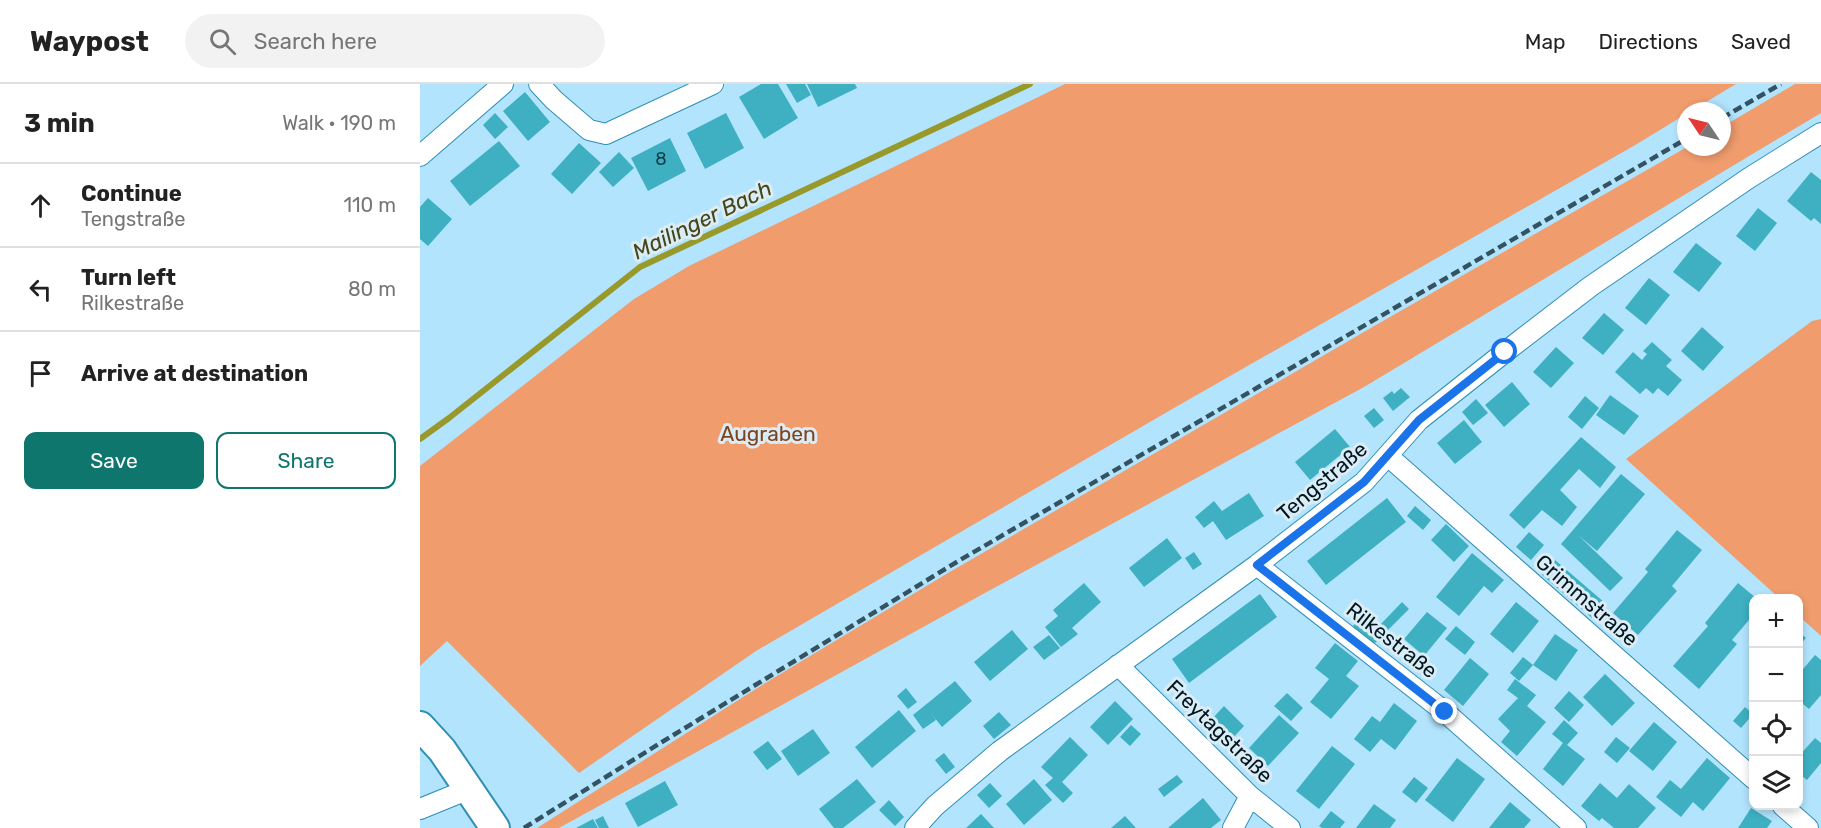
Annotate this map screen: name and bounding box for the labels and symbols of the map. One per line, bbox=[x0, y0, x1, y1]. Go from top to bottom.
north arrow bbox=[1677, 102, 1731, 156]
house number: 8 bbox=[655, 148, 667, 170]
water label: Mailinger Bach bbox=[628, 175, 776, 265]
route start bbox=[1491, 338, 1517, 364]
park label: Augraben bbox=[720, 421, 816, 446]
street label: Tengstraße bbox=[1272, 436, 1372, 526]
street label: Grimmstraße bbox=[1531, 549, 1643, 651]
street label: Rilkestraße bbox=[1342, 597, 1442, 683]
street label: Freytagstraße bbox=[1162, 674, 1278, 788]
route end bbox=[1431, 698, 1457, 724]

